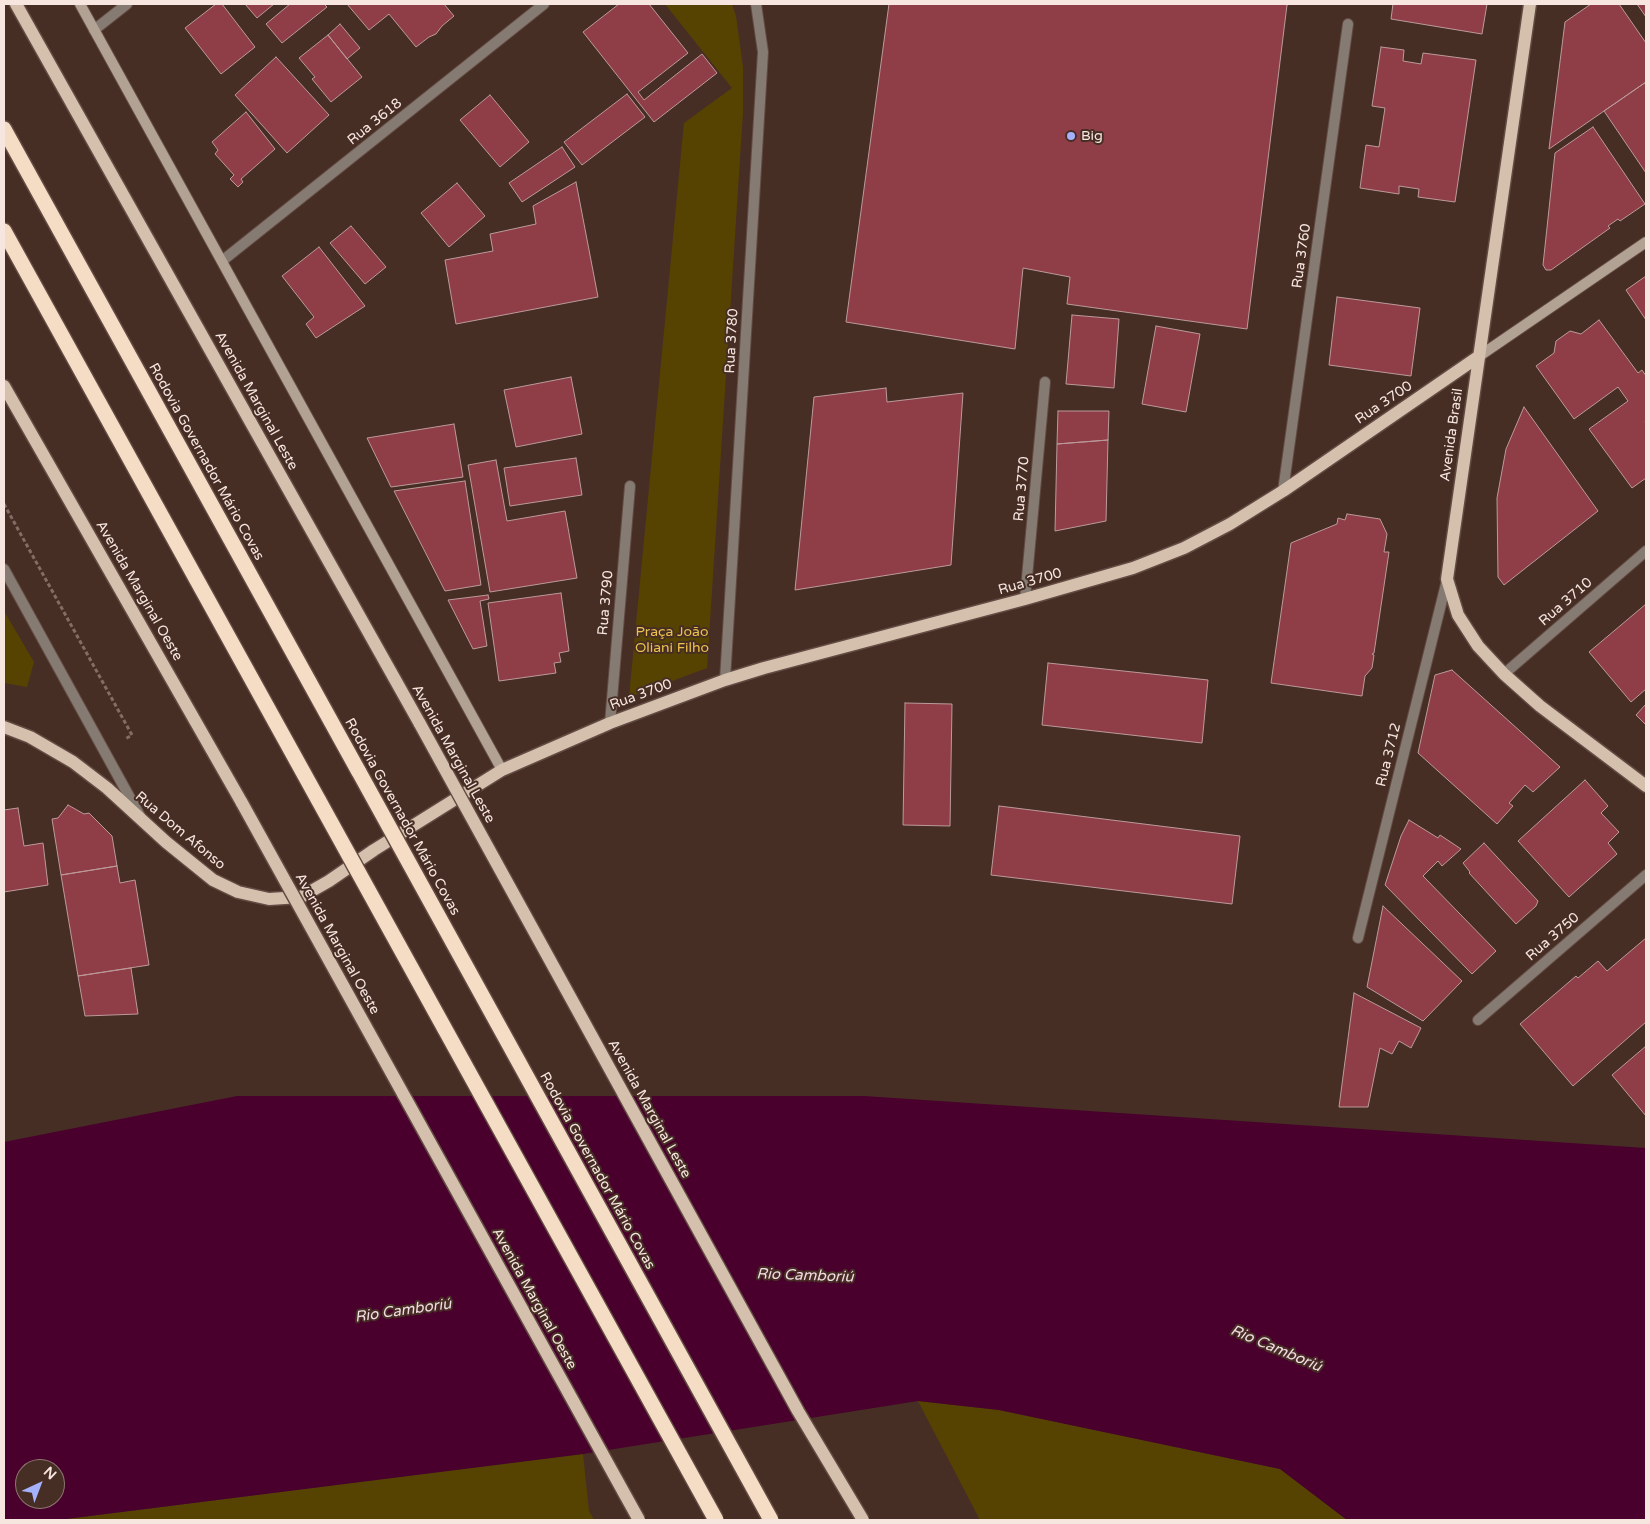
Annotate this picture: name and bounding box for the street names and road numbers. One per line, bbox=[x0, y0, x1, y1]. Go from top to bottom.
street label: Rua 3618 bbox=[344, 95, 406, 149]
street label: Rua 3760 bbox=[1289, 223, 1315, 289]
street label: Rua 3780 bbox=[722, 308, 742, 374]
street label: Avenida Marginal Leste bbox=[211, 329, 301, 473]
street label: Rodovia Governador Mário Covas bbox=[145, 361, 267, 563]
street label: Rua 3700 bbox=[1352, 378, 1416, 428]
street label: Avenida Brasil bbox=[1437, 387, 1467, 483]
street label: Rua 3770 bbox=[1011, 456, 1033, 522]
street label: Avenida Marginal Oeste bbox=[92, 518, 186, 664]
street label: Rua 3700 bbox=[996, 565, 1064, 599]
street label: Rua 3790 bbox=[595, 570, 617, 636]
street label: Rua 3710 bbox=[1536, 574, 1596, 630]
street label: Rua 3700 bbox=[608, 676, 674, 714]
street label: Avenida Marginal Leste bbox=[408, 682, 498, 826]
street label: Rodovia Governador Mário Covas bbox=[341, 716, 463, 918]
street label: Rua 3712 bbox=[1373, 721, 1405, 789]
street label: Rua Dom Afonso bbox=[131, 788, 229, 874]
street label: Avenida Marginal Oeste bbox=[291, 870, 383, 1018]
street label: Rua 3750 bbox=[1523, 909, 1583, 965]
street label: Avenida Marginal Leste bbox=[604, 1037, 694, 1181]
street label: Rodovia Governador Mário Covas bbox=[536, 1070, 658, 1272]
street label: Avenida Marginal Oeste bbox=[488, 1225, 580, 1373]

